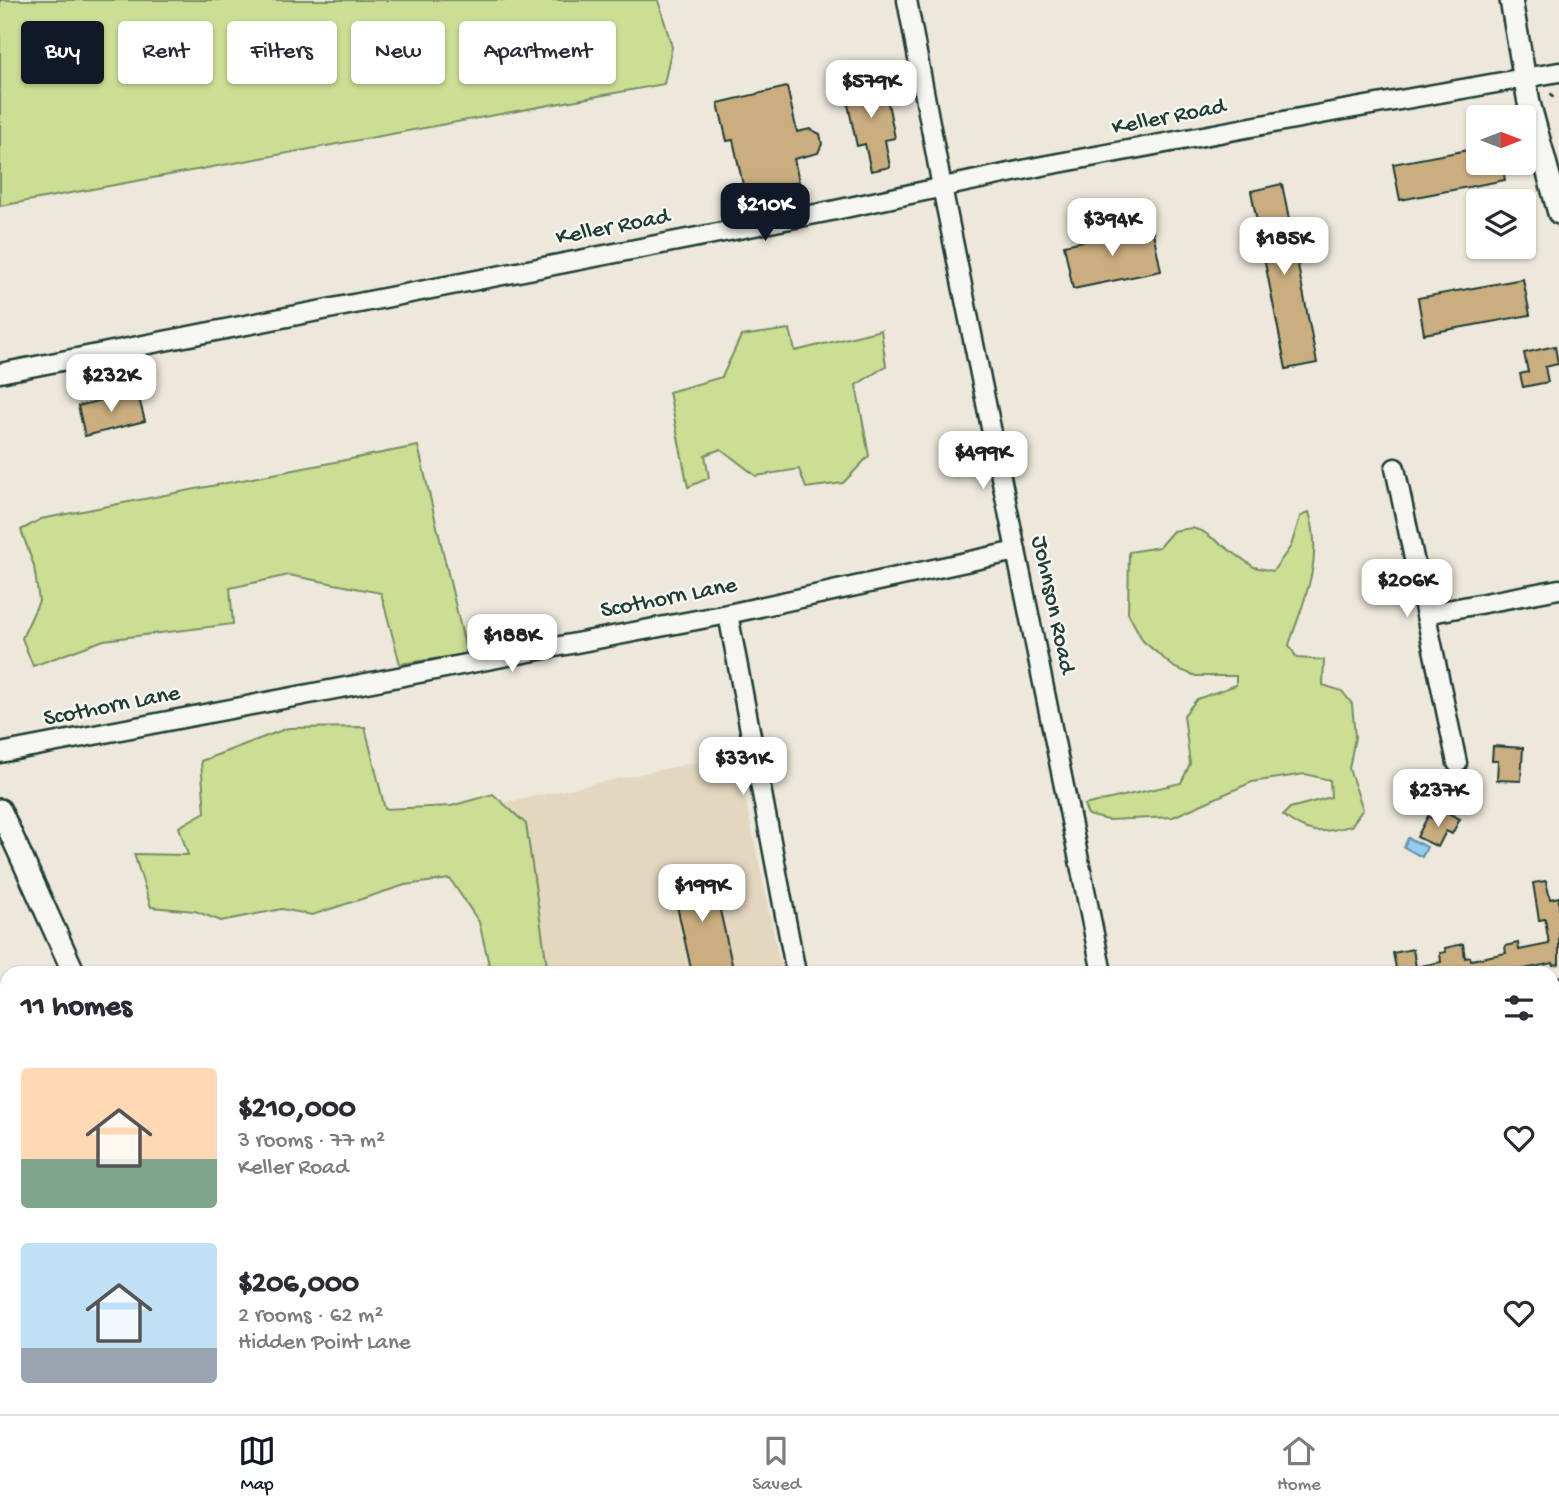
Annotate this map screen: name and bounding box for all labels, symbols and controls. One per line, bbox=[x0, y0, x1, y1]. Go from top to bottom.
chip: Buy bbox=[21, 21, 104, 84]
chip: Rent bbox=[118, 21, 213, 84]
chip: Filters bbox=[227, 21, 337, 84]
chip: New bbox=[351, 21, 445, 84]
chip: Apartment bbox=[459, 21, 616, 84]
pin: $579K bbox=[822, 60, 920, 120]
text: $579K bbox=[842, 69, 900, 96]
street label: Keller Road bbox=[1110, 92, 1230, 143]
north arrow bbox=[1466, 105, 1536, 175]
map controls bbox=[1466, 105, 1536, 259]
pin: $210K bbox=[716, 184, 814, 243]
button: layers bbox=[1466, 189, 1536, 259]
text: $210K bbox=[737, 192, 793, 219]
pin: $394K bbox=[1063, 198, 1161, 258]
street label: Keller Road bbox=[554, 202, 674, 253]
text: $394K bbox=[1083, 207, 1141, 234]
pin: $185K bbox=[1235, 218, 1333, 277]
text: $185K bbox=[1256, 226, 1312, 253]
pin: $232K bbox=[62, 354, 160, 414]
text: $232K bbox=[82, 363, 140, 390]
pin: $499K bbox=[934, 432, 1032, 491]
text: $499K bbox=[955, 440, 1011, 467]
street label: Johnson Road bbox=[1023, 533, 1081, 679]
pin: $206K bbox=[1358, 560, 1456, 619]
text: $206K bbox=[1378, 568, 1437, 595]
street label: Scothorn Lane bbox=[598, 571, 740, 626]
pin: $188K bbox=[463, 614, 561, 674]
text: $188K bbox=[483, 623, 541, 650]
street label: Scothorn Lane bbox=[41, 679, 183, 734]
pin: $331K bbox=[694, 738, 792, 797]
text: $331K bbox=[715, 746, 771, 773]
pin: $237K bbox=[1389, 770, 1487, 829]
text: $237K bbox=[1409, 778, 1467, 805]
pin: $199K bbox=[653, 864, 751, 924]
text: $199K bbox=[674, 873, 730, 900]
icon: filters bbox=[1500, 989, 1538, 1027]
text: 11 homes bbox=[21, 991, 132, 1026]
text: $210,000 bbox=[238, 1093, 356, 1128]
icon: home bbox=[77, 1096, 161, 1180]
icon: heart bbox=[1500, 1119, 1538, 1157]
text: 3 rooms · 77 m² bbox=[238, 1128, 385, 1155]
text: Keller Road bbox=[238, 1155, 348, 1182]
text: $206,000 bbox=[238, 1268, 359, 1303]
icon: home bbox=[77, 1271, 161, 1355]
icon: heart bbox=[1500, 1294, 1538, 1332]
text: 2 rooms · 62 m² bbox=[238, 1303, 383, 1330]
text: Hidden Point Lane bbox=[238, 1330, 411, 1357]
tab: Map bbox=[238, 1432, 276, 1497]
tab: Saved bbox=[752, 1432, 801, 1497]
tab: Home bbox=[1277, 1432, 1321, 1497]

